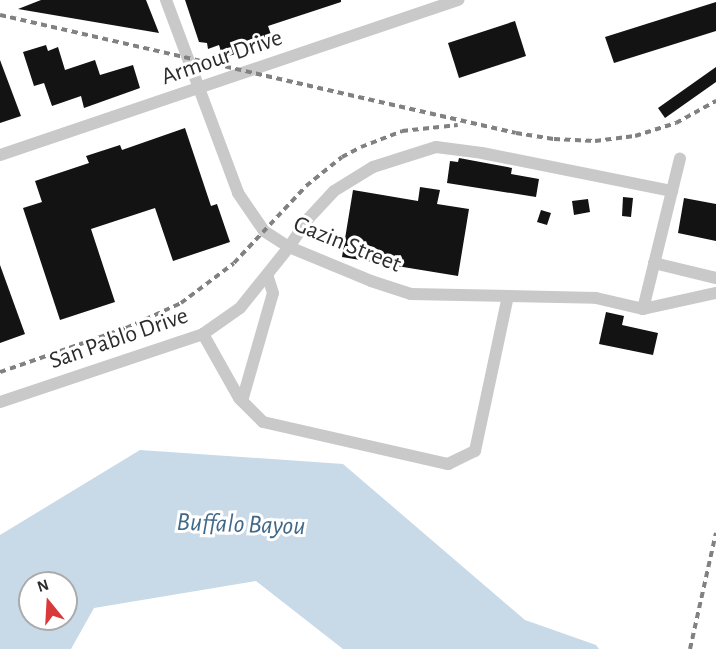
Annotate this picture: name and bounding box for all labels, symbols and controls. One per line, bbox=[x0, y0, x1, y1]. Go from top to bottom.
street label: Armour Drive bbox=[158, 24, 286, 92]
street label: Gazin Street bbox=[289, 210, 405, 280]
street label: San Pablo Drive bbox=[46, 302, 192, 376]
water label: Buffalo Bayou bbox=[176, 507, 306, 543]
north arrow bbox=[18, 571, 78, 631]
text: N bbox=[35, 576, 51, 595]

